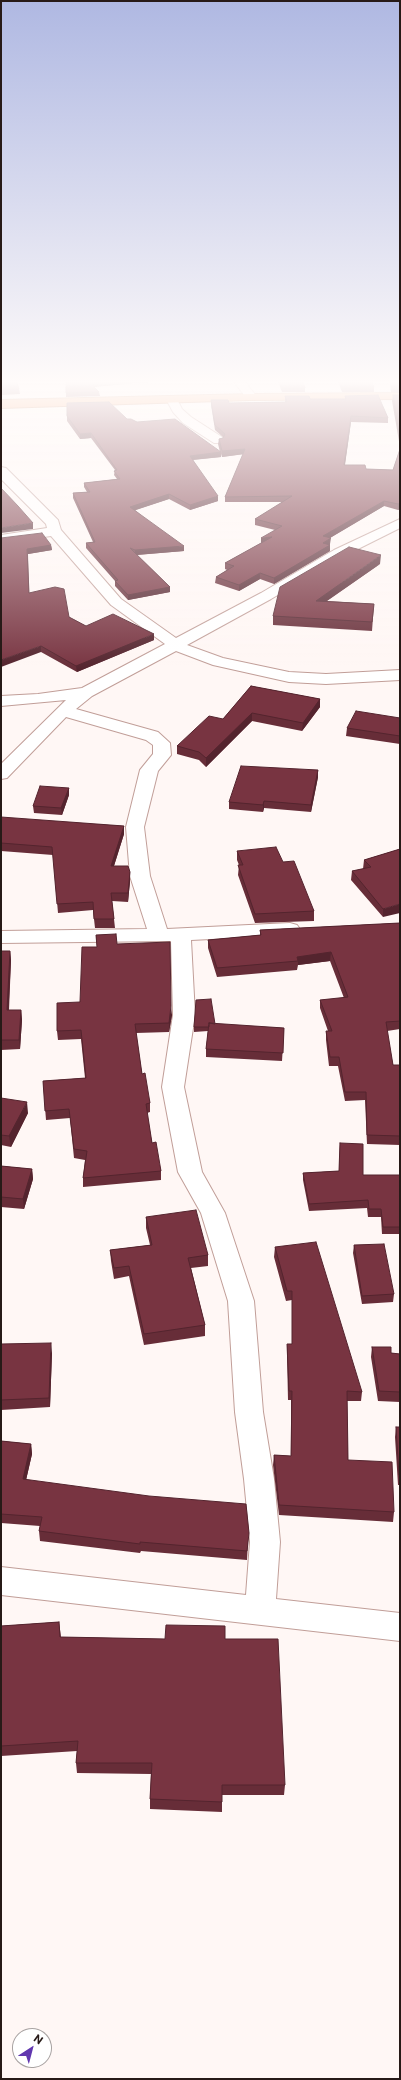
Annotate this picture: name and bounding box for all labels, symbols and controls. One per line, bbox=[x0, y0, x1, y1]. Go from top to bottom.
north arrow bbox=[12, 2028, 52, 2068]
text: N bbox=[32, 2031, 46, 2046]

